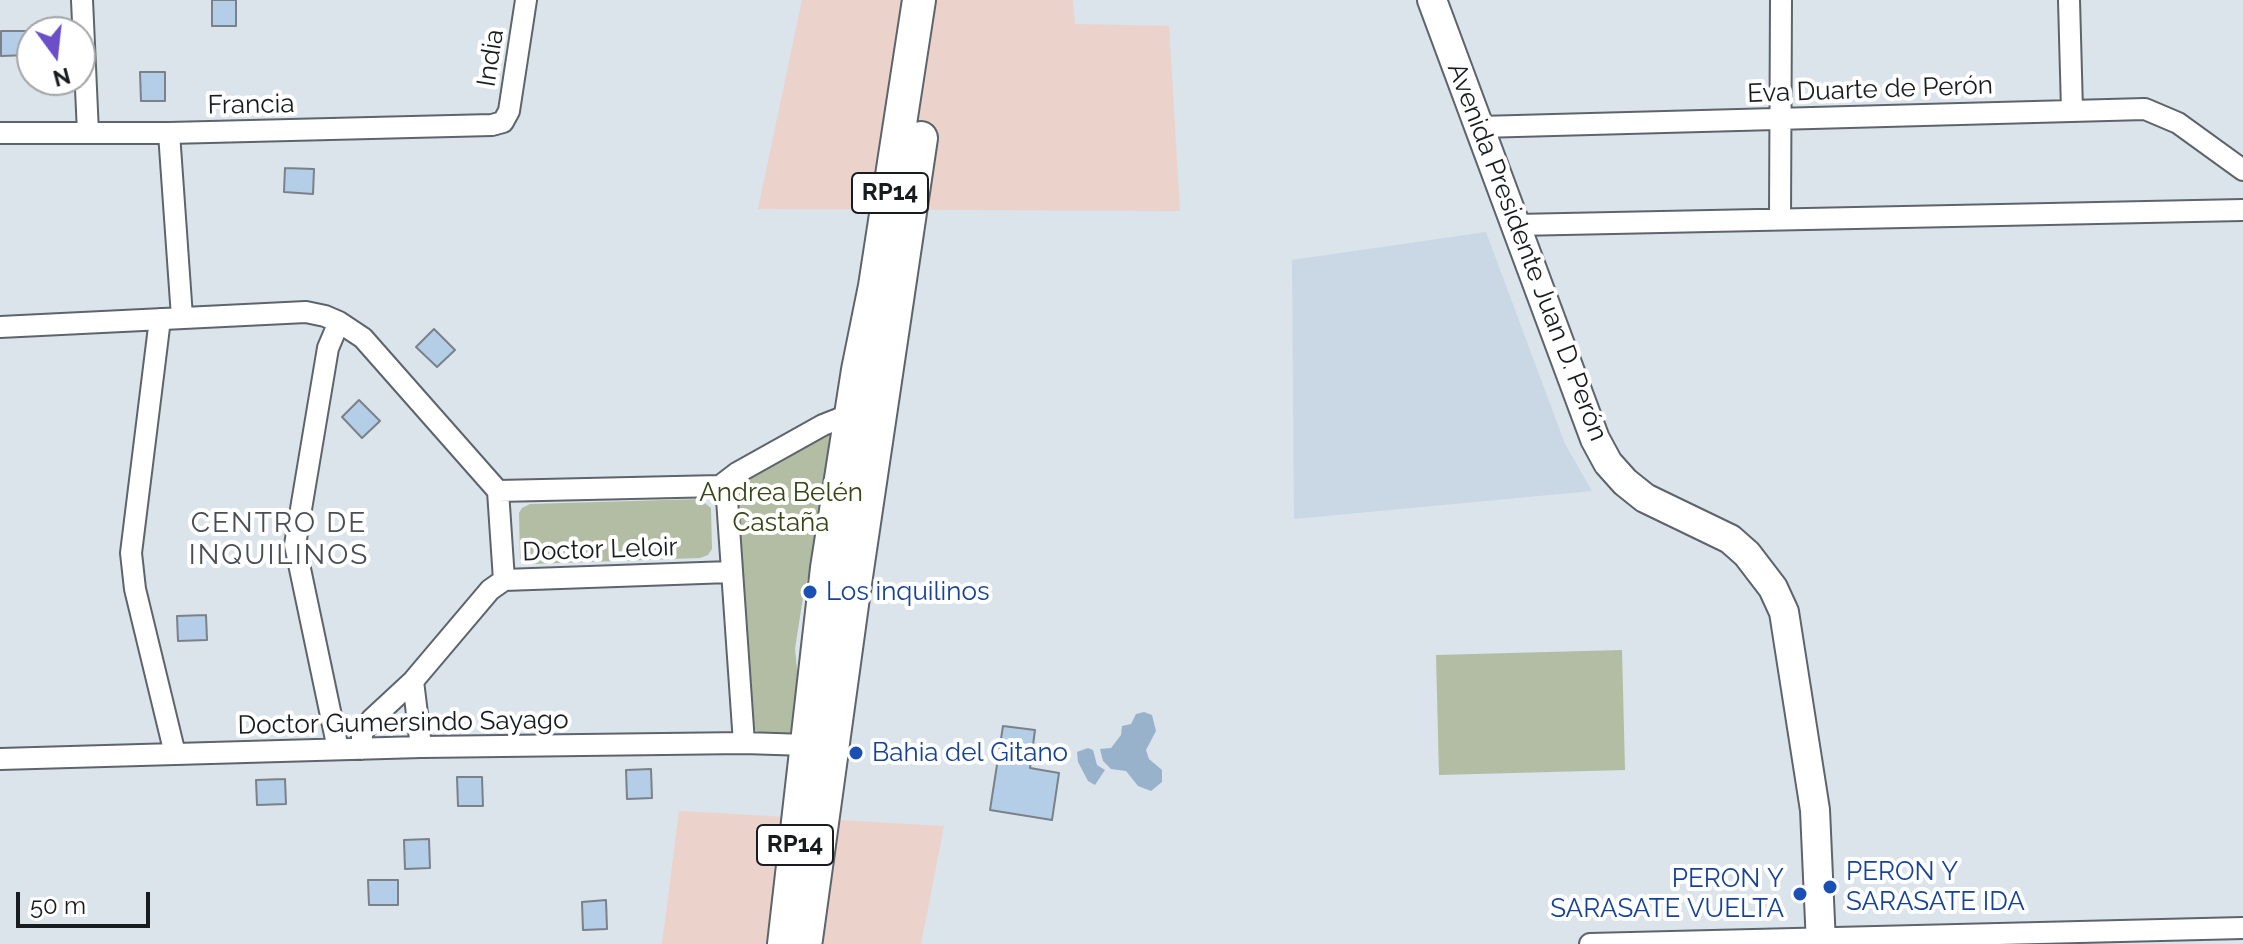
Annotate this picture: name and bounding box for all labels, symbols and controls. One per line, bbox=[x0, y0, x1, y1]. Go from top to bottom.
north arrow bbox=[16, 16, 96, 96]
street label: India bbox=[471, 27, 511, 89]
street label: Avenida Presidente Juan D. Perón bbox=[1440, 59, 1614, 445]
text: N bbox=[50, 63, 73, 92]
street label: Eva Duarte de Perón bbox=[1747, 70, 1993, 110]
street label: Francia bbox=[207, 89, 295, 121]
road number: RP14 bbox=[852, 173, 928, 213]
park label: Andrea Belén Castaña bbox=[699, 477, 863, 538]
district label: CENTRO DE INQUILINOS bbox=[189, 507, 369, 573]
street label: Doctor Leloir bbox=[522, 532, 678, 568]
place label: Los inquilinos bbox=[826, 576, 989, 608]
marker: Los inquilinos bbox=[801, 583, 819, 601]
street label: Doctor Gumersindo Sayago bbox=[237, 705, 569, 741]
place label: Bahia del Gitano bbox=[872, 737, 1068, 769]
marker: Bahia del Gitano bbox=[847, 744, 865, 762]
road number: RP14 bbox=[757, 825, 833, 865]
place label: PERON Y SARASATE IDA bbox=[1846, 856, 2025, 918]
place label: PERON Y SARASATE VUELTA bbox=[1550, 863, 1784, 924]
scale bar bbox=[20, 876, 154, 926]
marker: PERON Y SARASATE IDA bbox=[1821, 878, 1839, 896]
marker: PERON Y SARASATE VUELTA bbox=[1791, 885, 1809, 903]
text: 50 m bbox=[30, 891, 86, 920]

